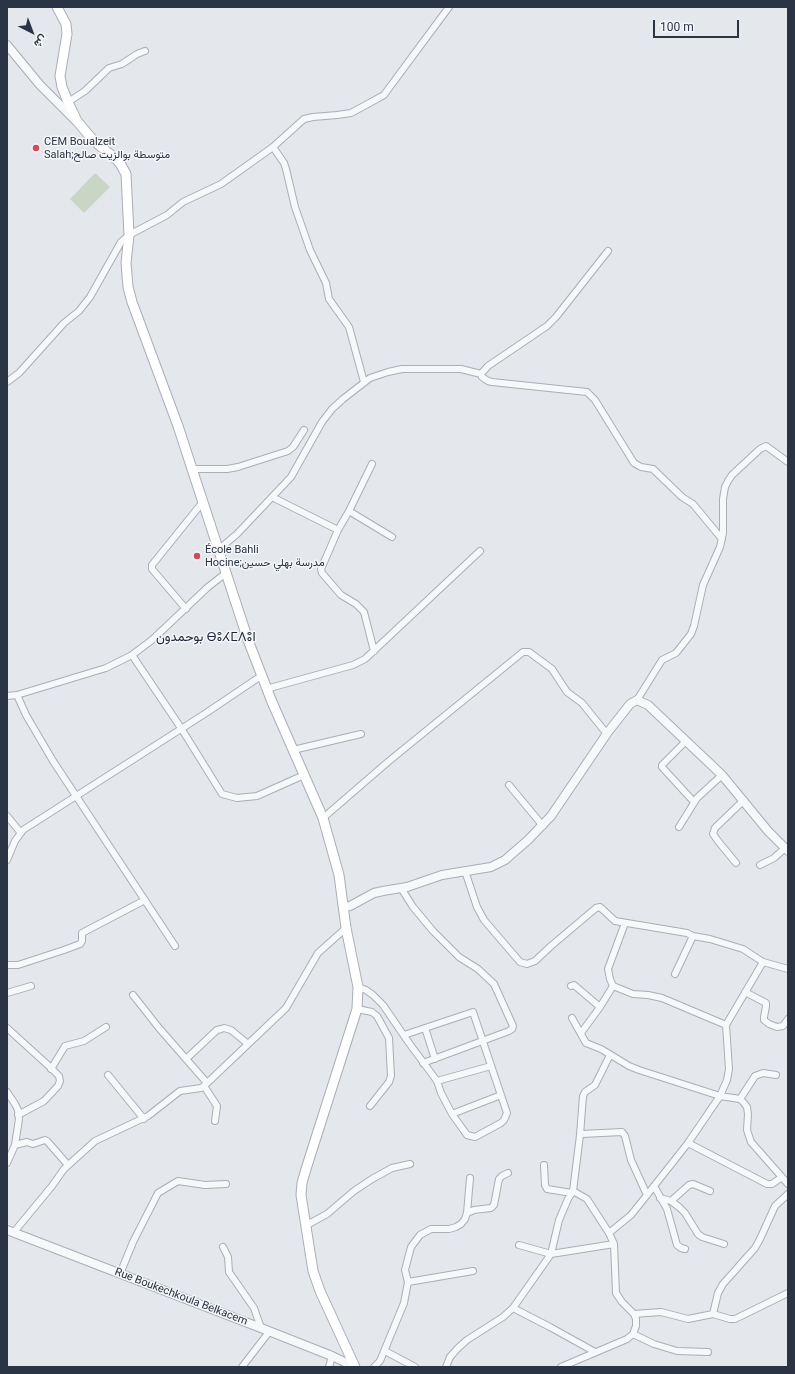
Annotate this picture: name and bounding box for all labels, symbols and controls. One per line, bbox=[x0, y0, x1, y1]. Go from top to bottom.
north arrow bbox=[12, 12, 52, 52]
scale bar bbox=[655, 12, 741, 38]
text: 100 m bbox=[660, 20, 694, 34]
text: ش bbox=[31, 32, 50, 51]
place label: CEM Boualzeit Salah;متوسطة بوالزيت صالح bbox=[44, 135, 170, 161]
marker: CEM Boualzeit Salah;متوسطة بوالزيت صالح bbox=[31, 143, 41, 153]
place label: École Bahli Hocine;مدرسة بهلي حسين bbox=[205, 543, 325, 569]
marker: École Bahli Hocine;مدرسة بهلي حسين bbox=[192, 551, 202, 561]
district label: بوحمدون ⴱⵓⵃⵎⴷⵓⵏ bbox=[156, 630, 256, 646]
street label: Rue Boukechkoula Belkacem bbox=[113, 1266, 249, 1328]

